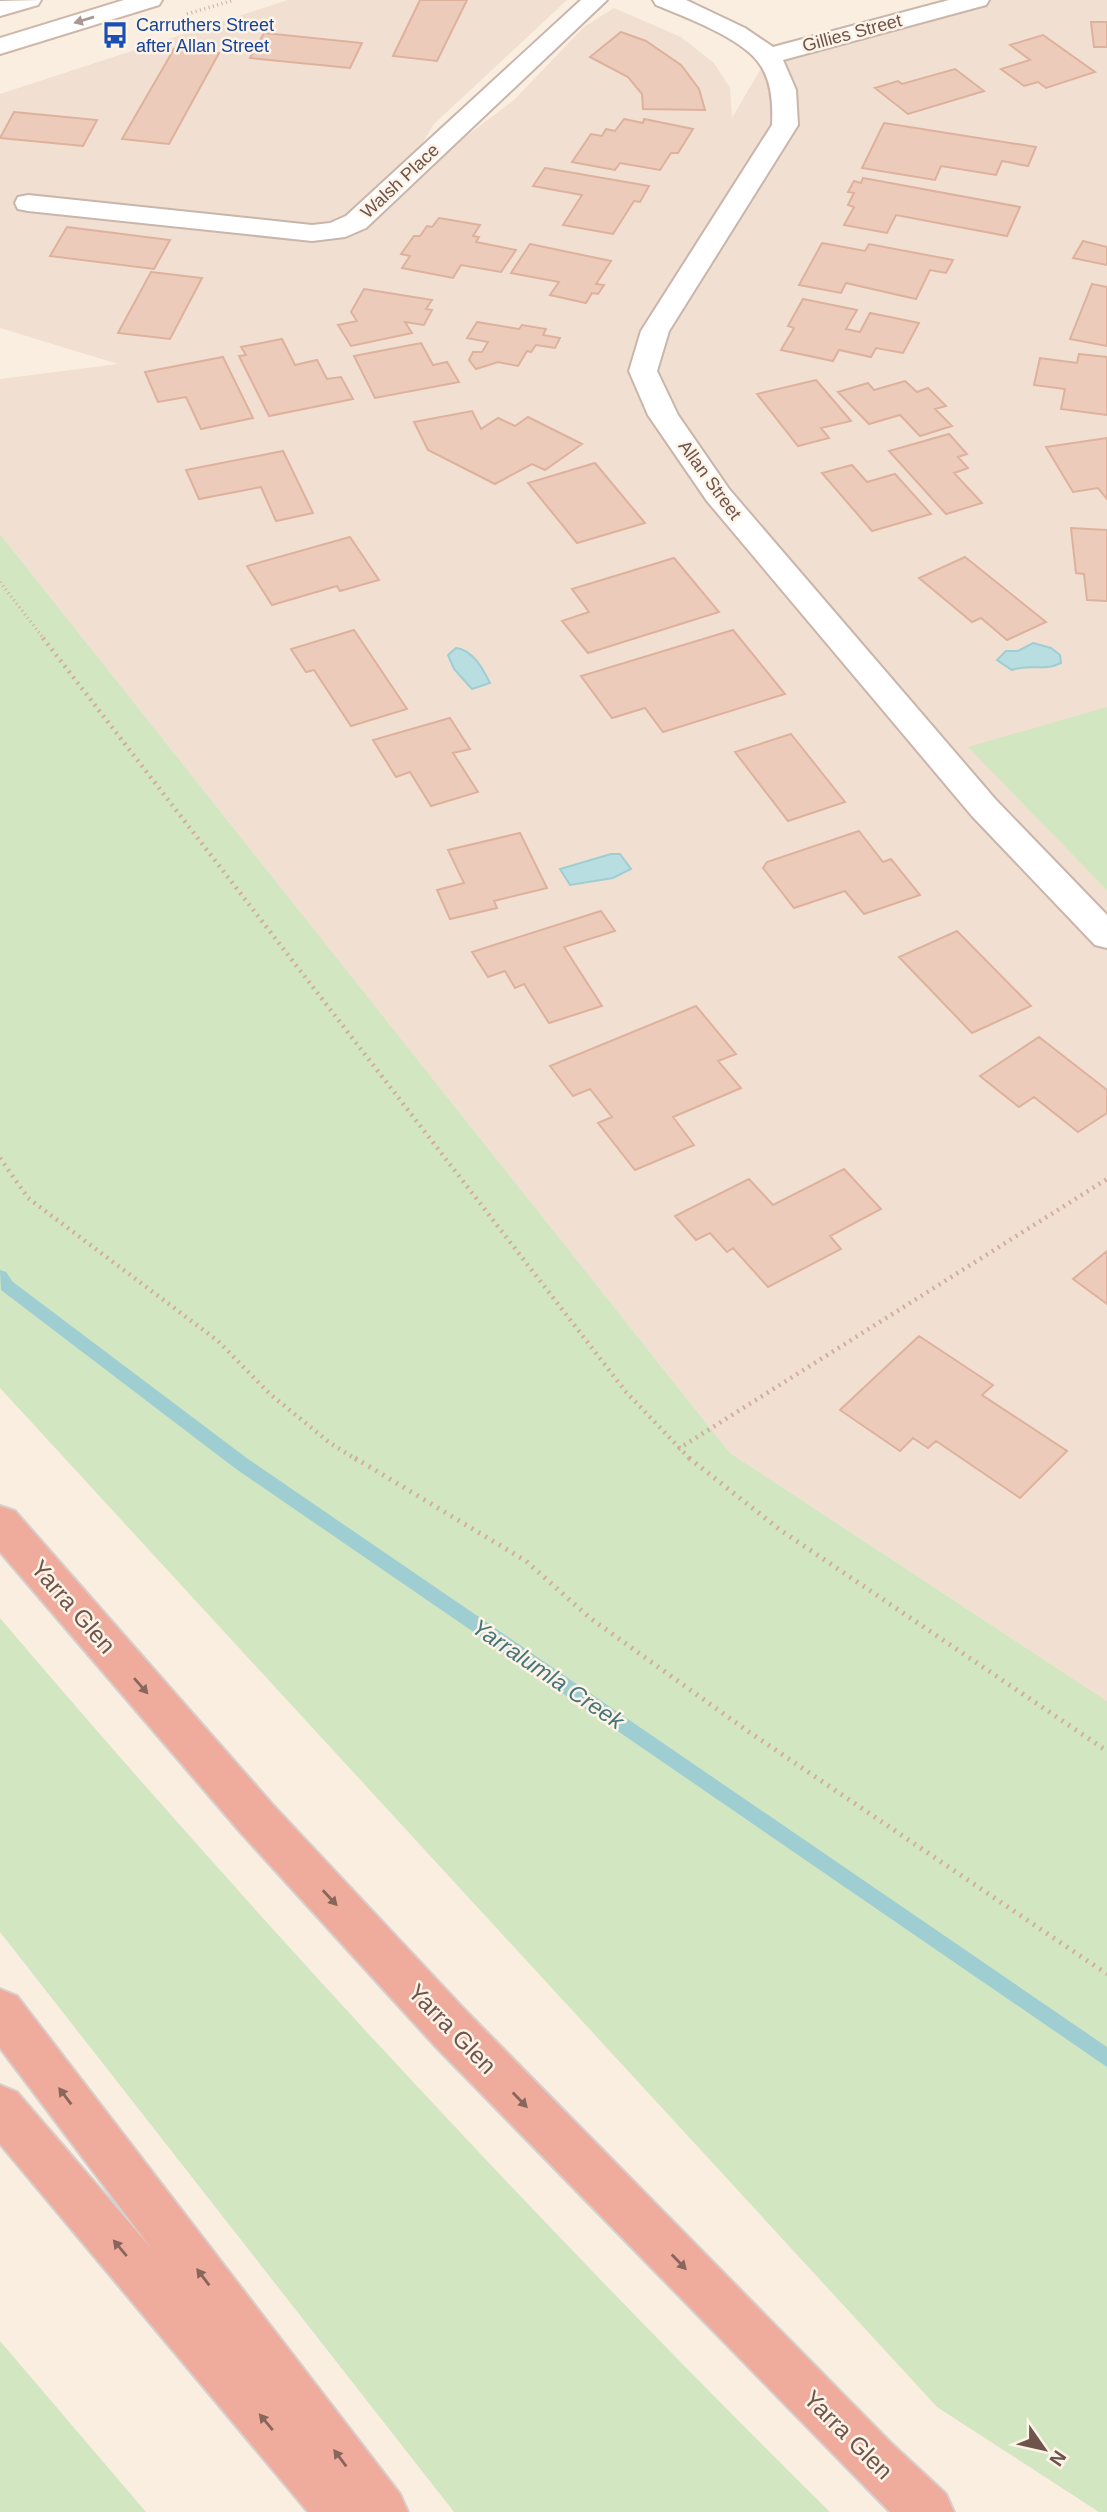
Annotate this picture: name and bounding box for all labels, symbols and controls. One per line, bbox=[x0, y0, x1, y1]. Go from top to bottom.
street label: Gillies Street bbox=[800, 10, 904, 56]
one-way arrow bbox=[74, 15, 95, 26]
place label: Carruthers Street after Allan Street bbox=[136, 15, 274, 56]
bus stop icon: Carruthers Street after Allan Street bbox=[100, 20, 130, 50]
street label: Walsh Place bbox=[357, 140, 443, 222]
street label: Allan Street bbox=[675, 436, 745, 524]
street label: Yarra Glen bbox=[26, 1555, 121, 1659]
water label: Yarralumla Creek bbox=[467, 1614, 630, 1735]
one-way arrow bbox=[133, 1677, 149, 1695]
one-way arrow bbox=[322, 1889, 338, 1906]
street label: Yarra Glen bbox=[403, 1978, 502, 2079]
one-way arrow bbox=[58, 2087, 72, 2105]
one-way arrow bbox=[511, 2091, 528, 2108]
one-way arrow bbox=[113, 2239, 128, 2256]
one-way arrow bbox=[670, 2254, 687, 2271]
one-way arrow bbox=[195, 2268, 210, 2286]
street label: Yarra Glen bbox=[798, 2385, 898, 2485]
one-way arrow bbox=[259, 2414, 274, 2431]
north arrow bbox=[1009, 2414, 1079, 2484]
text: N bbox=[1045, 2447, 1070, 2470]
one-way arrow bbox=[333, 2449, 348, 2467]

